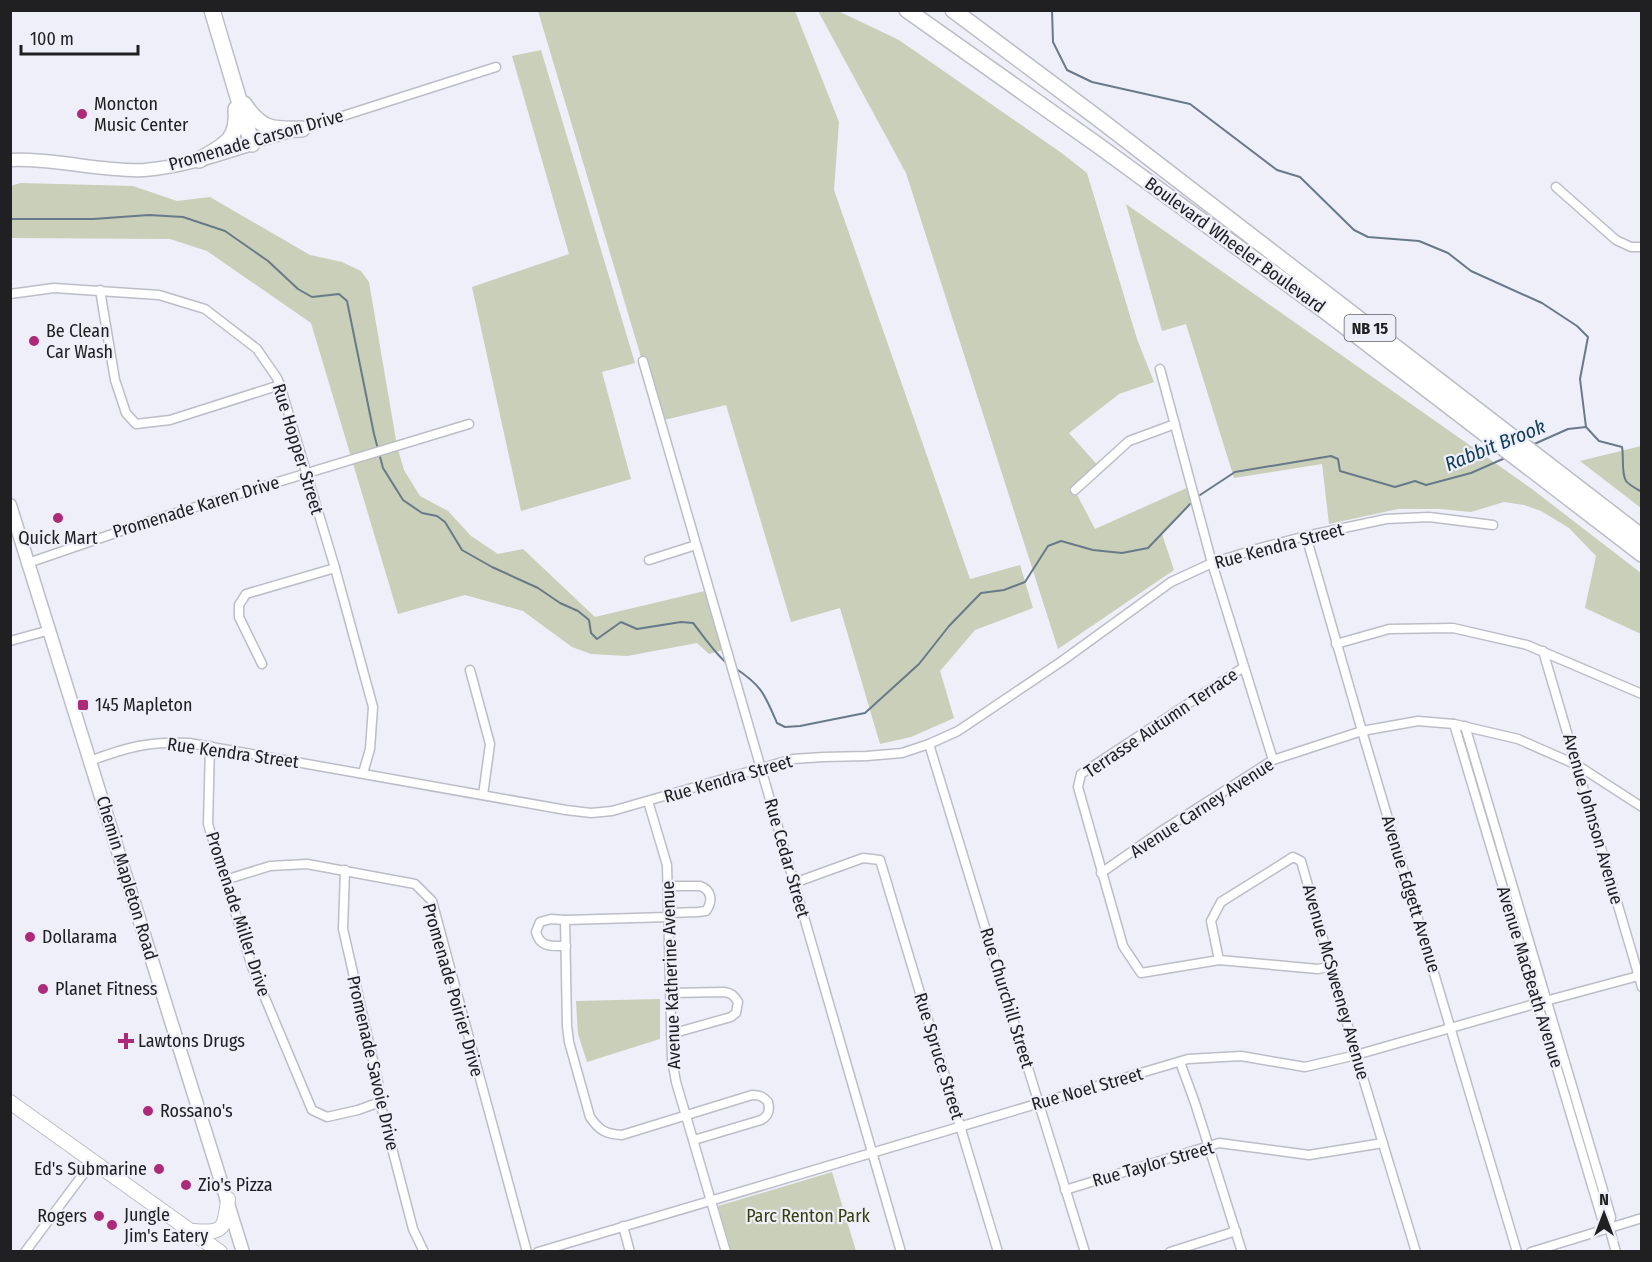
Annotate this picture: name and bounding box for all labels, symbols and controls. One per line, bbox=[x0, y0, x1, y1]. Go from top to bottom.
scale bar bbox=[21, 18, 138, 56]
text: 100 m bbox=[30, 28, 74, 50]
place label: Moncton Music Center bbox=[94, 93, 189, 136]
street label: Promenade Carson Drive bbox=[166, 104, 346, 176]
marker: Moncton Music Center bbox=[75, 107, 89, 121]
street label: Boulevard Wheeler Boulevard bbox=[1141, 172, 1329, 318]
road number: NB 15 bbox=[1344, 315, 1396, 341]
place label: Be Clean Car Wash bbox=[46, 320, 113, 363]
marker: Be Clean Car Wash bbox=[27, 334, 41, 348]
street label: Rue Hopper Street bbox=[268, 381, 328, 517]
water label: Rabbit Brook bbox=[1441, 414, 1549, 476]
street label: Promenade Karen Drive bbox=[110, 471, 282, 543]
marker: Quick Mart bbox=[51, 511, 65, 525]
street label: Rue Kendra Street bbox=[1212, 518, 1346, 574]
place label: Quick Mart bbox=[18, 527, 98, 549]
street label: Terrasse Autumn Terrace bbox=[1080, 663, 1242, 783]
place label: 145 Mapleton bbox=[95, 694, 192, 716]
marker: 145 Mapleton bbox=[76, 698, 90, 712]
street label: Avenue Johnson Avenue bbox=[1558, 731, 1628, 907]
street label: Rue Kendra Street bbox=[166, 733, 300, 773]
street label: Rue Kendra Street bbox=[661, 750, 795, 808]
street label: Avenue Carney Avenue bbox=[1126, 753, 1278, 863]
street label: Chemin Mapleton Road bbox=[92, 793, 162, 963]
street label: Rue Cedar Street bbox=[759, 796, 815, 920]
street label: Avenue Edgett Avenue bbox=[1377, 813, 1445, 975]
street label: Promenade Miller Drive bbox=[201, 829, 275, 999]
street label: Avenue Katherine Avenue bbox=[657, 880, 685, 1069]
street label: Avenue McSweeney Avenue bbox=[1298, 882, 1374, 1082]
street label: Avenue MacBeath Avenue bbox=[1492, 884, 1568, 1071]
street label: Promenade Poirier Drive bbox=[418, 901, 488, 1079]
street label: Rue Churchill Street bbox=[975, 925, 1039, 1071]
place label: Dollarama bbox=[42, 926, 118, 948]
marker: Dollarama bbox=[23, 930, 37, 944]
street label: Promenade Savoie Drive bbox=[342, 973, 404, 1153]
place label: Planet Fitness bbox=[55, 978, 158, 1000]
marker: Planet Fitness bbox=[36, 982, 50, 996]
street label: Rue Spruce Street bbox=[909, 990, 969, 1122]
place label: Lawtons Drugs bbox=[138, 1030, 245, 1052]
marker: Lawtons Drugs bbox=[119, 1034, 133, 1048]
street label: Rue Noel Street bbox=[1029, 1063, 1145, 1115]
place label: Rossano's bbox=[160, 1100, 233, 1122]
marker: Rossano's bbox=[141, 1104, 155, 1118]
street label: Rue Taylor Street bbox=[1090, 1136, 1216, 1192]
place label: Ed's Submarine bbox=[34, 1158, 147, 1180]
marker: Ed's Submarine bbox=[152, 1162, 166, 1176]
place label: Zio's Pizza bbox=[198, 1174, 273, 1196]
marker: Zio's Pizza bbox=[179, 1178, 193, 1192]
north arrow bbox=[1574, 1184, 1634, 1244]
text: N bbox=[1599, 1190, 1609, 1209]
place label: Jungle Jim's Eatery bbox=[124, 1204, 208, 1247]
place label: Rogers bbox=[37, 1205, 87, 1227]
park label: Parc Renton Park bbox=[746, 1205, 870, 1227]
marker: Rogers bbox=[92, 1209, 106, 1223]
marker: Jungle Jim's Eatery bbox=[105, 1218, 119, 1232]

